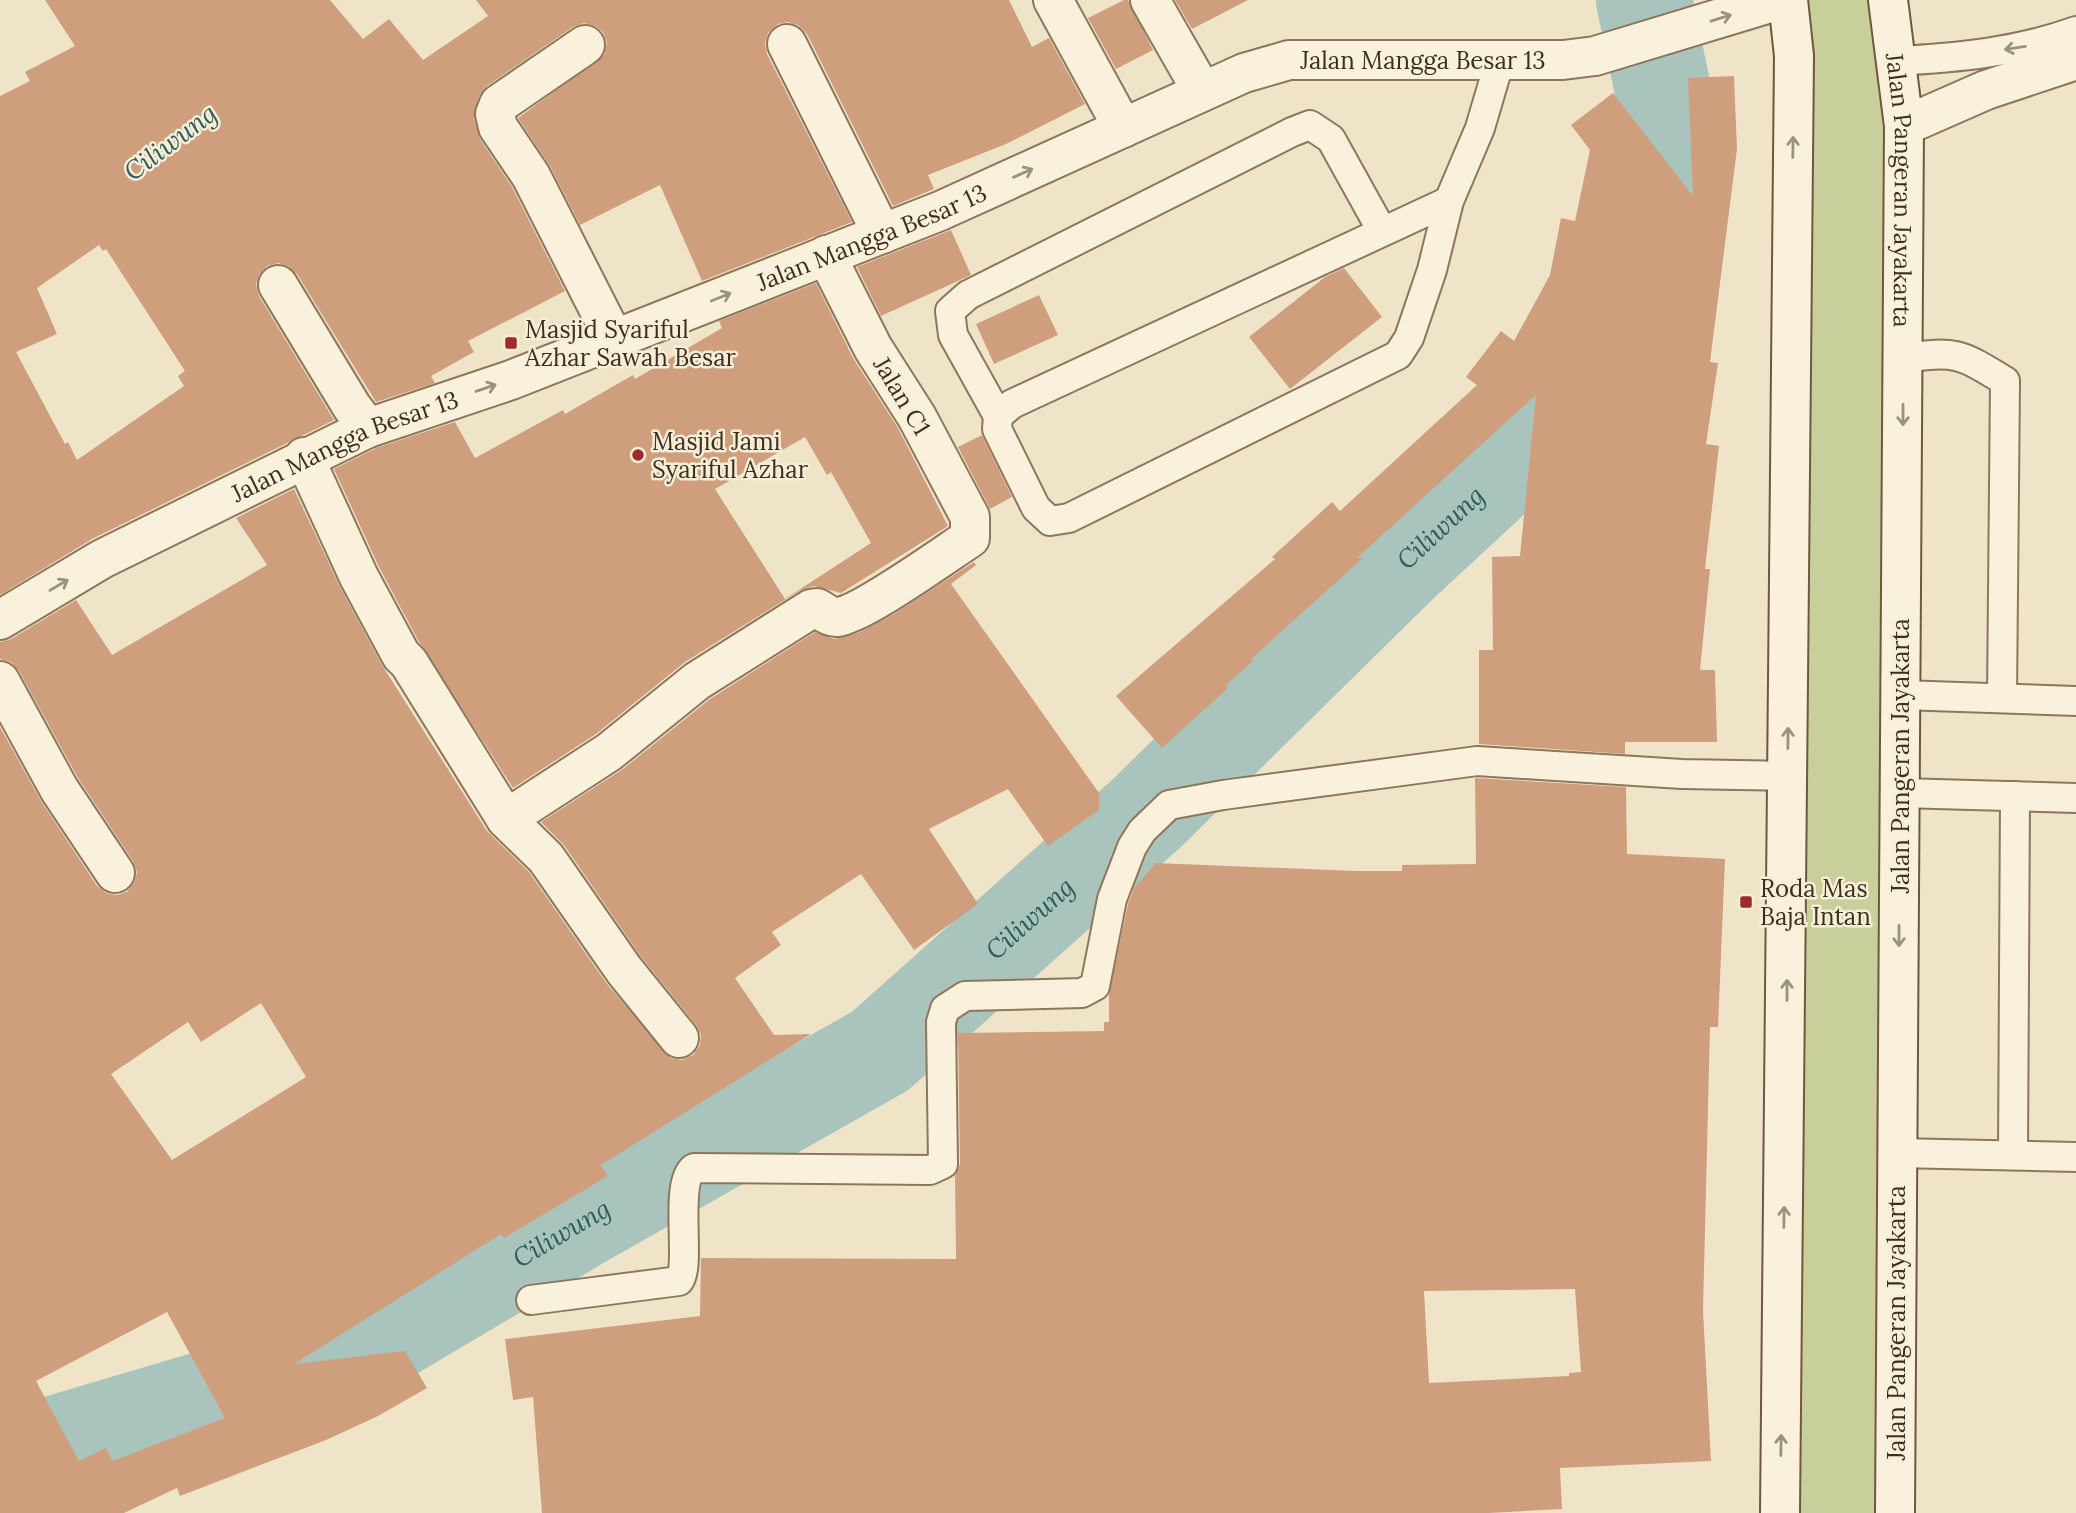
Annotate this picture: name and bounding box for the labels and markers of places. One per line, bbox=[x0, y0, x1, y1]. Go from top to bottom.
place label: Masjid Syariful Azhar Sawah Besar bbox=[524, 314, 737, 373]
marker: Masjid Syariful Azhar Sawah Besar bbox=[503, 335, 519, 351]
place label: Masjid Jami Syariful Azhar bbox=[652, 426, 809, 485]
marker: Masjid Jami Syariful Azhar bbox=[630, 447, 646, 463]
place label: Roda Mas Baja Intan bbox=[1760, 873, 1871, 932]
marker: Roda Mas Baja Intan bbox=[1738, 894, 1754, 910]

